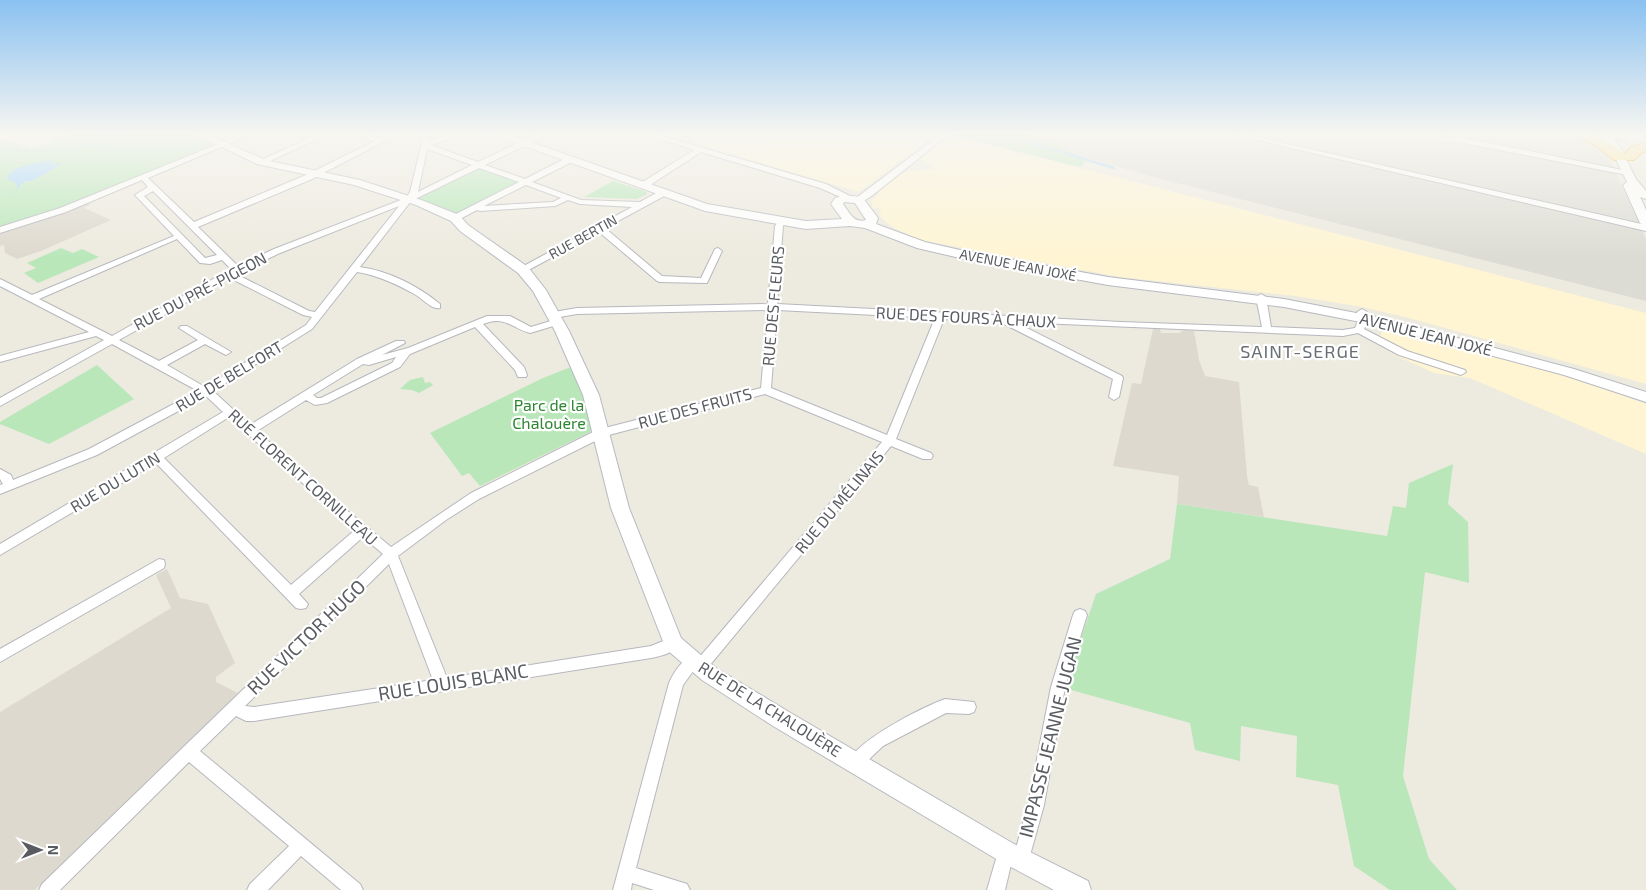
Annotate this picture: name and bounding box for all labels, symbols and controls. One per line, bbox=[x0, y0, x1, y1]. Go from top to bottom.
street label: RUE BERTIN bbox=[546, 211, 620, 262]
street label: RUE DES FLEURS bbox=[758, 245, 787, 367]
street label: AVENUE JEAN JOXÉ bbox=[958, 245, 1078, 284]
street label: RUE DU PRÉ-PIGEON bbox=[130, 247, 269, 334]
street label: RUE DES FOURS À CHAUX bbox=[875, 302, 1057, 331]
street label: AVENUE JEAN JOXÉ bbox=[1358, 308, 1494, 359]
street label: RUE DE BELFORT bbox=[172, 336, 286, 415]
district label: SAINT-SERGE bbox=[1240, 340, 1360, 362]
street label: RUE DES FRUITS bbox=[636, 383, 754, 432]
park label: Parc de la Chalouère bbox=[512, 395, 586, 432]
street label: RUE FLORENT CORNILLEAU bbox=[225, 405, 382, 549]
street label: RUE DU LUTIN bbox=[66, 447, 163, 516]
street label: RUE DU MÉLINAIS bbox=[790, 447, 887, 557]
street label: RUE VICTOR HUGO bbox=[242, 574, 370, 699]
street label: IMPASSE JEANNE JUGAN bbox=[1013, 634, 1086, 840]
street label: RUE DE LA CHALOUÈRE bbox=[695, 657, 845, 760]
street label: RUE LOUIS BLANC bbox=[376, 658, 530, 705]
north arrow bbox=[15, 825, 65, 875]
text: N bbox=[45, 845, 62, 855]

